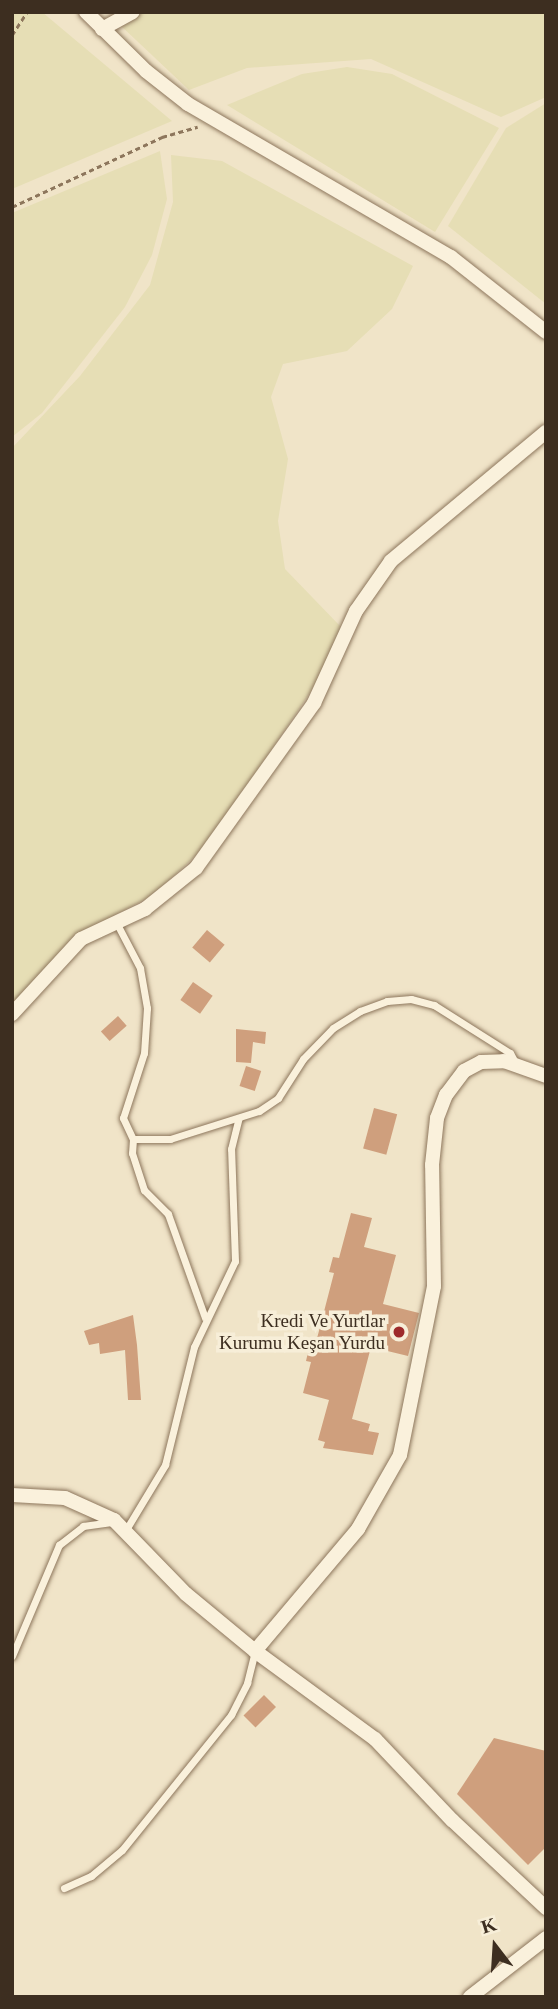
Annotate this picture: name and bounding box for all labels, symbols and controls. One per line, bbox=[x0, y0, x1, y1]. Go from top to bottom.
place label: Kredi Ve Yurtlar Kurumu Keşan Yurdu bbox=[218, 1310, 385, 1354]
marker: Kredi Ve Yurtlar Kurumu Keşan Yurdu bbox=[391, 1324, 407, 1340]
north arrow bbox=[460, 1911, 530, 1981]
text: K bbox=[479, 1913, 499, 1938]

